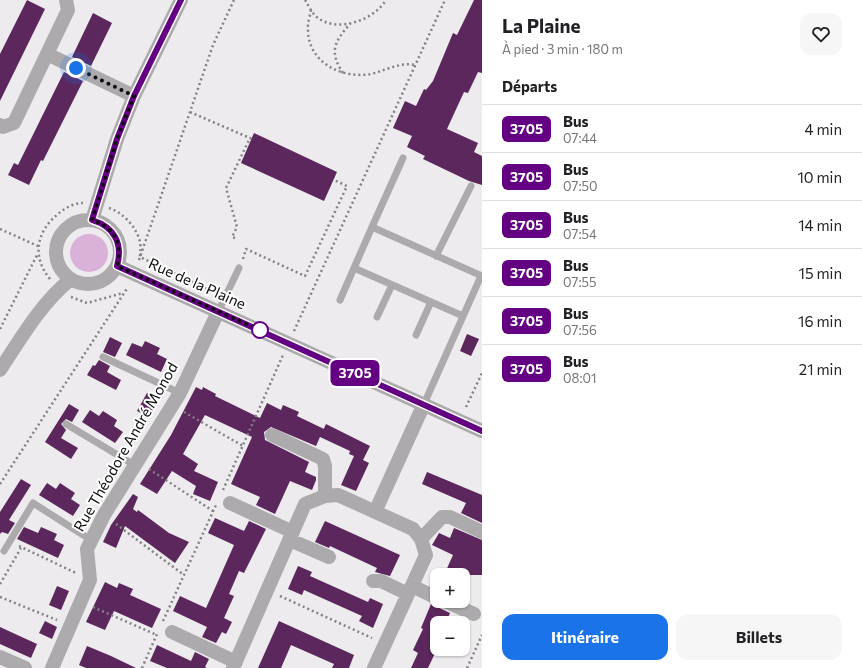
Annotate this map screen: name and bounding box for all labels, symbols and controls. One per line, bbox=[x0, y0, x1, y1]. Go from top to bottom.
button: heart bbox=[800, 13, 842, 55]
text: La Plaine bbox=[502, 14, 580, 37]
text: À pied · 3 min · 180 m bbox=[502, 41, 623, 57]
your location bbox=[66, 58, 86, 78]
text: Départs bbox=[502, 77, 557, 95]
text: Bus bbox=[563, 112, 589, 130]
text: 3705 bbox=[510, 120, 543, 137]
text: 4 min bbox=[805, 120, 842, 138]
text: 07:44 bbox=[563, 130, 597, 146]
text: Bus bbox=[563, 160, 589, 178]
text: 3705 bbox=[510, 168, 543, 185]
text: 10 min bbox=[797, 168, 842, 186]
text: 07:50 bbox=[563, 178, 597, 194]
text: Bus bbox=[563, 208, 589, 226]
text: 3705 bbox=[510, 216, 543, 233]
text: 14 min bbox=[798, 216, 842, 234]
text: 07:54 bbox=[563, 226, 597, 242]
street label: Rue de la Plaine bbox=[146, 254, 249, 313]
text: Bus bbox=[563, 256, 589, 274]
text: 3705 bbox=[510, 264, 543, 281]
text: 15 min bbox=[799, 264, 842, 282]
text: 07:55 bbox=[563, 274, 596, 290]
text: Bus bbox=[563, 304, 589, 322]
text: 3705 bbox=[510, 312, 543, 329]
text: 16 min bbox=[798, 312, 842, 330]
unlabelled marker bbox=[251, 321, 269, 339]
text: 07:56 bbox=[563, 322, 597, 338]
text: Bus bbox=[563, 352, 589, 370]
street label: Rue Théodore André Monod bbox=[69, 359, 181, 534]
line badge: 3705 bbox=[327, 360, 383, 386]
text: 3705 bbox=[510, 360, 543, 377]
text: 21 min bbox=[799, 360, 842, 378]
text: 3705 bbox=[338, 364, 372, 381]
text: 08:01 bbox=[563, 370, 597, 386]
map controls bbox=[430, 568, 470, 656]
button: + bbox=[430, 568, 470, 608]
button: Itinéraire bbox=[502, 614, 668, 660]
button: Billets bbox=[676, 614, 842, 660]
button: − bbox=[430, 616, 470, 656]

